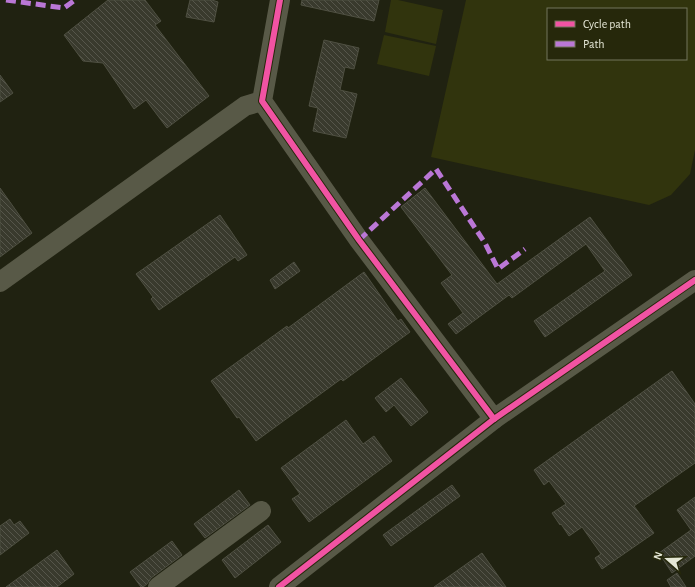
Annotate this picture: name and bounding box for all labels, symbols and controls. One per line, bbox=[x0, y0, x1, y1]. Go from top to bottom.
legend bbox=[547, 8, 687, 60]
text: Cycle path bbox=[583, 18, 631, 31]
text: Path bbox=[583, 38, 605, 50]
north arrow bbox=[647, 539, 687, 579]
text: N bbox=[652, 550, 665, 561]

